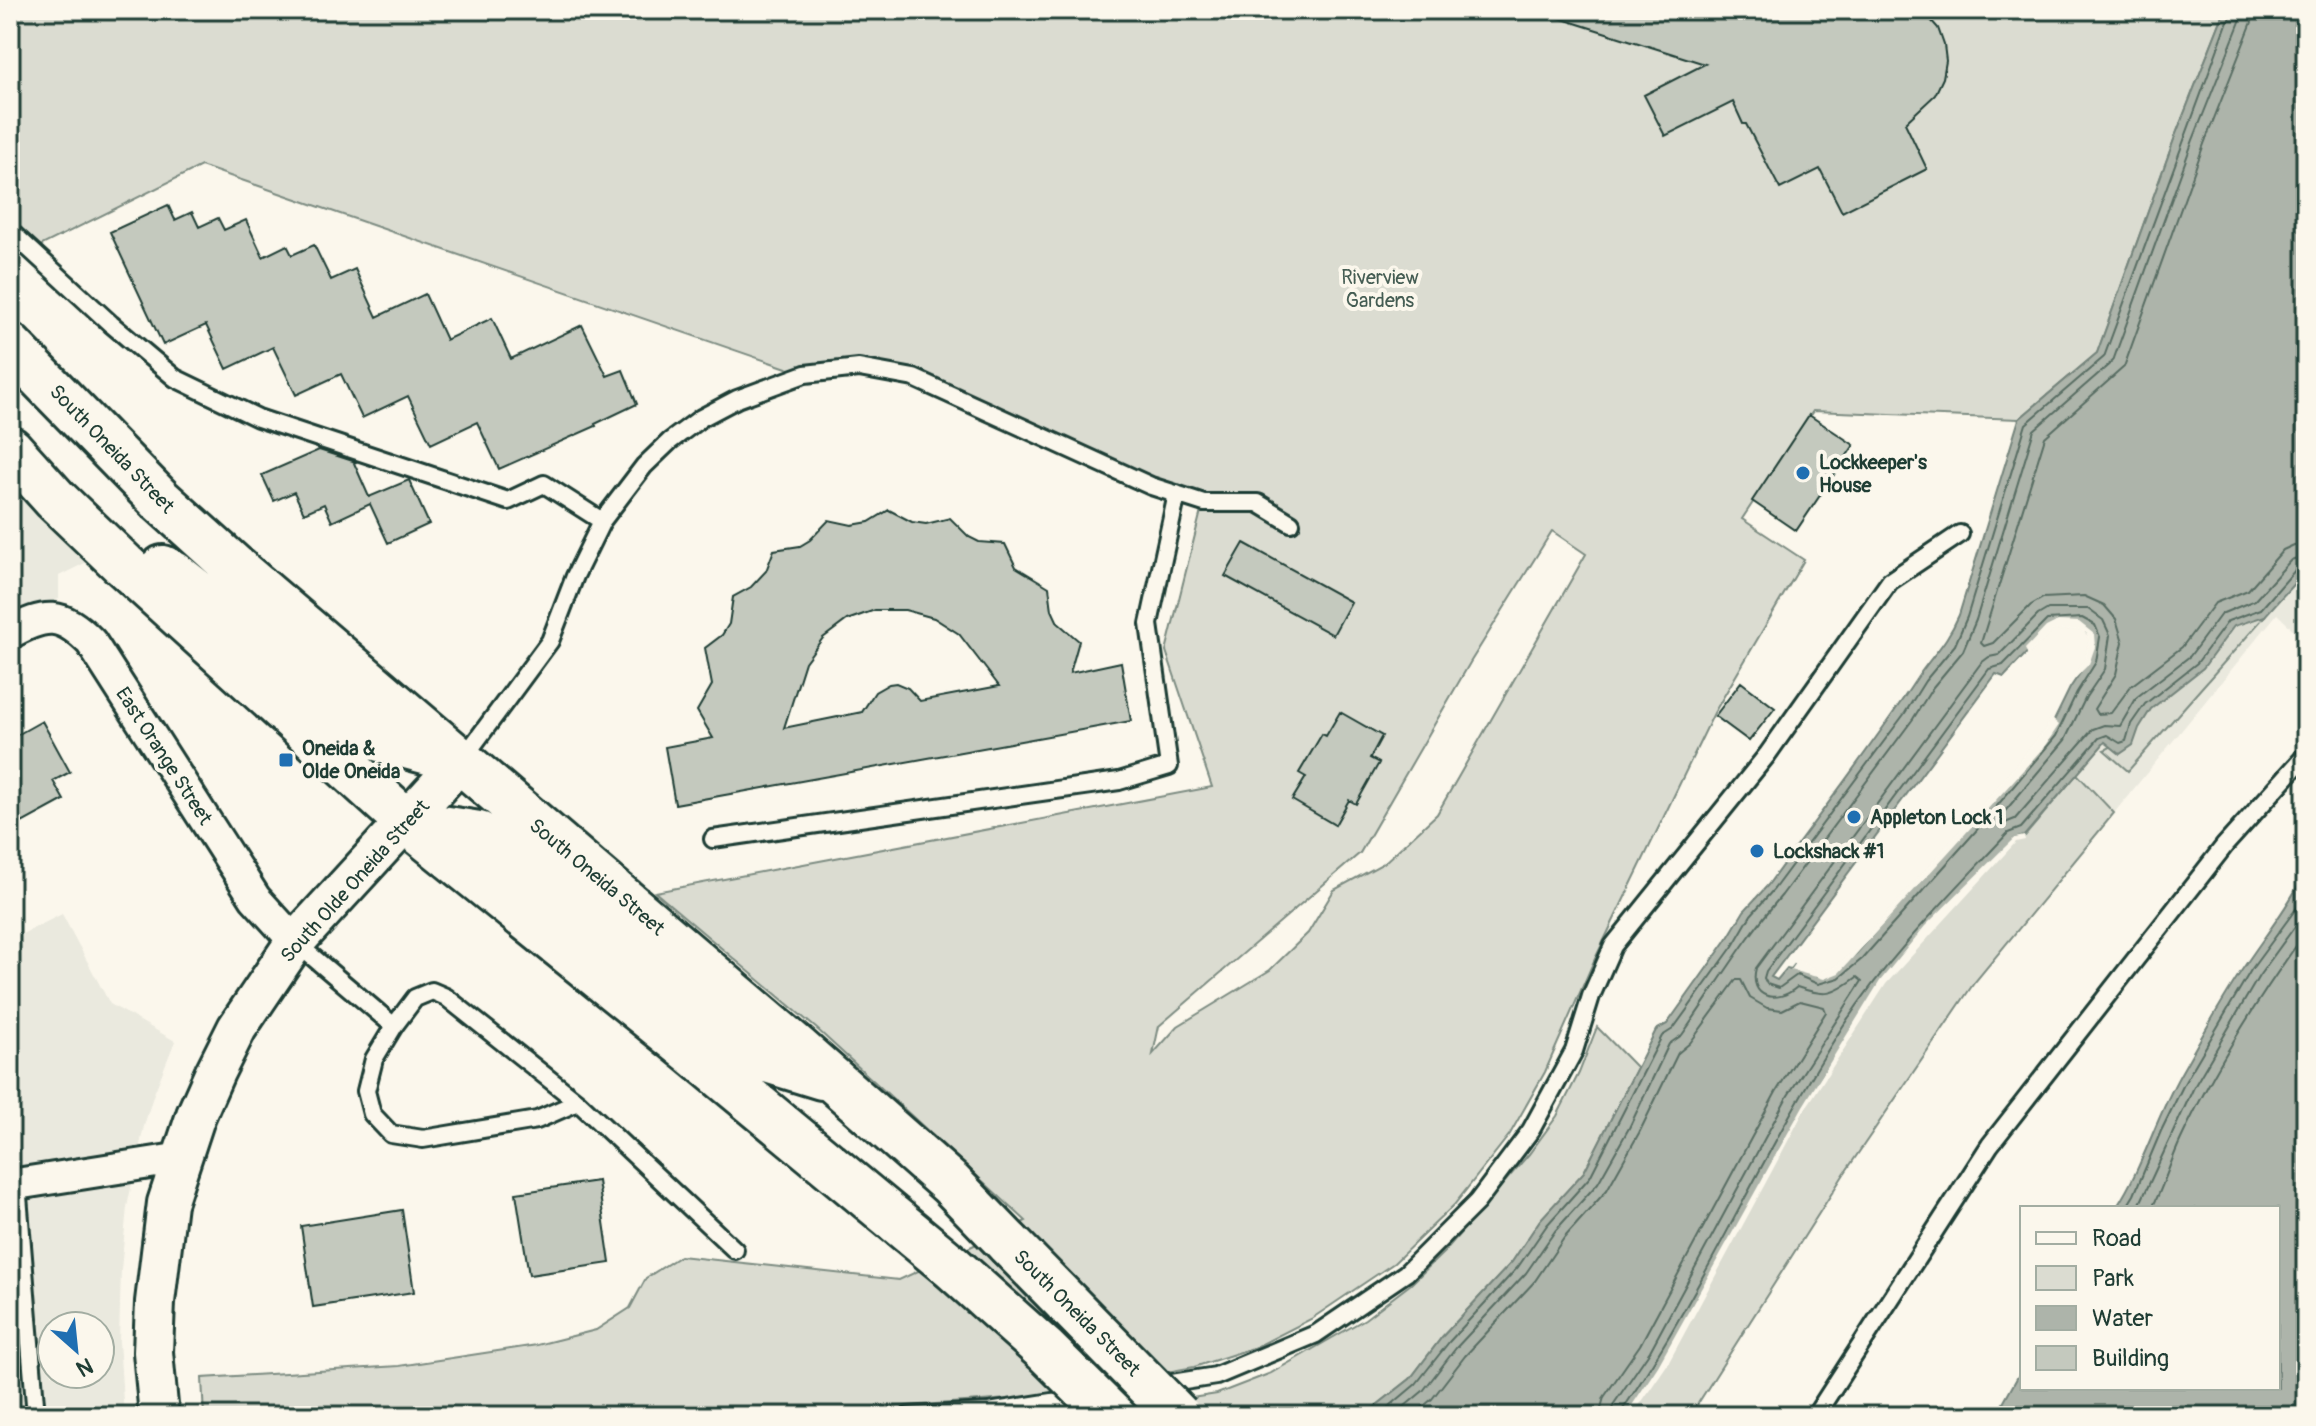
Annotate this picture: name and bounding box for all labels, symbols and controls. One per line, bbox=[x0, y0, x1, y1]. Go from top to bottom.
park label: Riverview Gardens bbox=[1341, 265, 1419, 313]
street label: South Oneida Street bbox=[44, 379, 180, 519]
place label: Lockkeeper's House bbox=[1819, 450, 1927, 498]
marker: Lockkeeper's House bbox=[1794, 464, 1812, 482]
street label: East Orange Street bbox=[110, 682, 218, 830]
place label: Oneida & Olde Oneida bbox=[302, 736, 400, 784]
marker: Oneida & Olde Oneida bbox=[277, 751, 295, 769]
street label: South Olde Oneida Street bbox=[275, 794, 436, 968]
place label: Appleton Lock 1 bbox=[1870, 805, 2003, 830]
marker: Appleton Lock 1 bbox=[1845, 808, 1863, 826]
street label: South Oneida Street bbox=[524, 813, 671, 942]
place label: Lockshack #1 bbox=[1773, 839, 1884, 864]
marker: Lockshack #1 bbox=[1748, 842, 1766, 860]
legend bbox=[2020, 1206, 2280, 1390]
text: Road bbox=[2092, 1224, 2142, 1253]
street label: South Oneida Street bbox=[1008, 1244, 1146, 1382]
text: Park bbox=[2092, 1264, 2134, 1293]
text: Water bbox=[2092, 1304, 2153, 1333]
north arrow bbox=[36, 1310, 116, 1390]
text: Building bbox=[2092, 1344, 2169, 1373]
text: N bbox=[72, 1351, 98, 1383]

